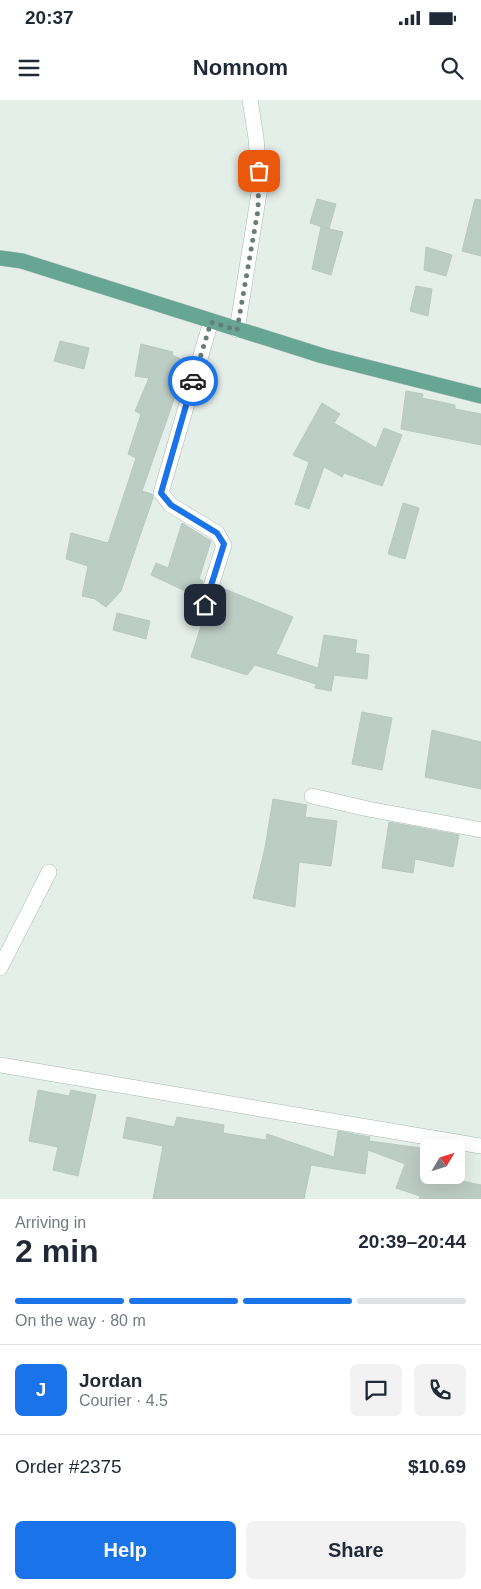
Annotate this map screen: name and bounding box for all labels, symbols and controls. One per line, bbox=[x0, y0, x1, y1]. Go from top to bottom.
text: 20:37 bbox=[25, 7, 74, 28]
icon: menu bbox=[15, 54, 43, 82]
icon: search bbox=[438, 54, 466, 82]
text: Nomnom bbox=[193, 55, 288, 80]
pin bbox=[238, 150, 280, 192]
icon: bag bbox=[245, 157, 273, 185]
courier bbox=[168, 356, 218, 406]
icon: car bbox=[179, 367, 207, 395]
pin bbox=[184, 584, 226, 626]
icon: home bbox=[191, 591, 219, 619]
north arrow bbox=[420, 1139, 465, 1184]
map controls bbox=[420, 1139, 465, 1184]
text: Arriving in bbox=[15, 1214, 86, 1231]
text: 20:39–20:44 bbox=[358, 1231, 466, 1252]
text: 2 min bbox=[15, 1233, 99, 1269]
text: On the way · 80 m bbox=[15, 1312, 146, 1329]
button: chat bbox=[350, 1364, 402, 1416]
button: phone bbox=[414, 1364, 466, 1416]
text: Jordan bbox=[79, 1370, 142, 1391]
text: J bbox=[36, 1379, 46, 1400]
text: Courier · 4.5 bbox=[79, 1392, 168, 1409]
text: Order #2375 bbox=[15, 1456, 122, 1477]
text: $10.69 bbox=[408, 1456, 466, 1477]
button: Help bbox=[15, 1521, 236, 1579]
button: Share bbox=[246, 1521, 466, 1579]

